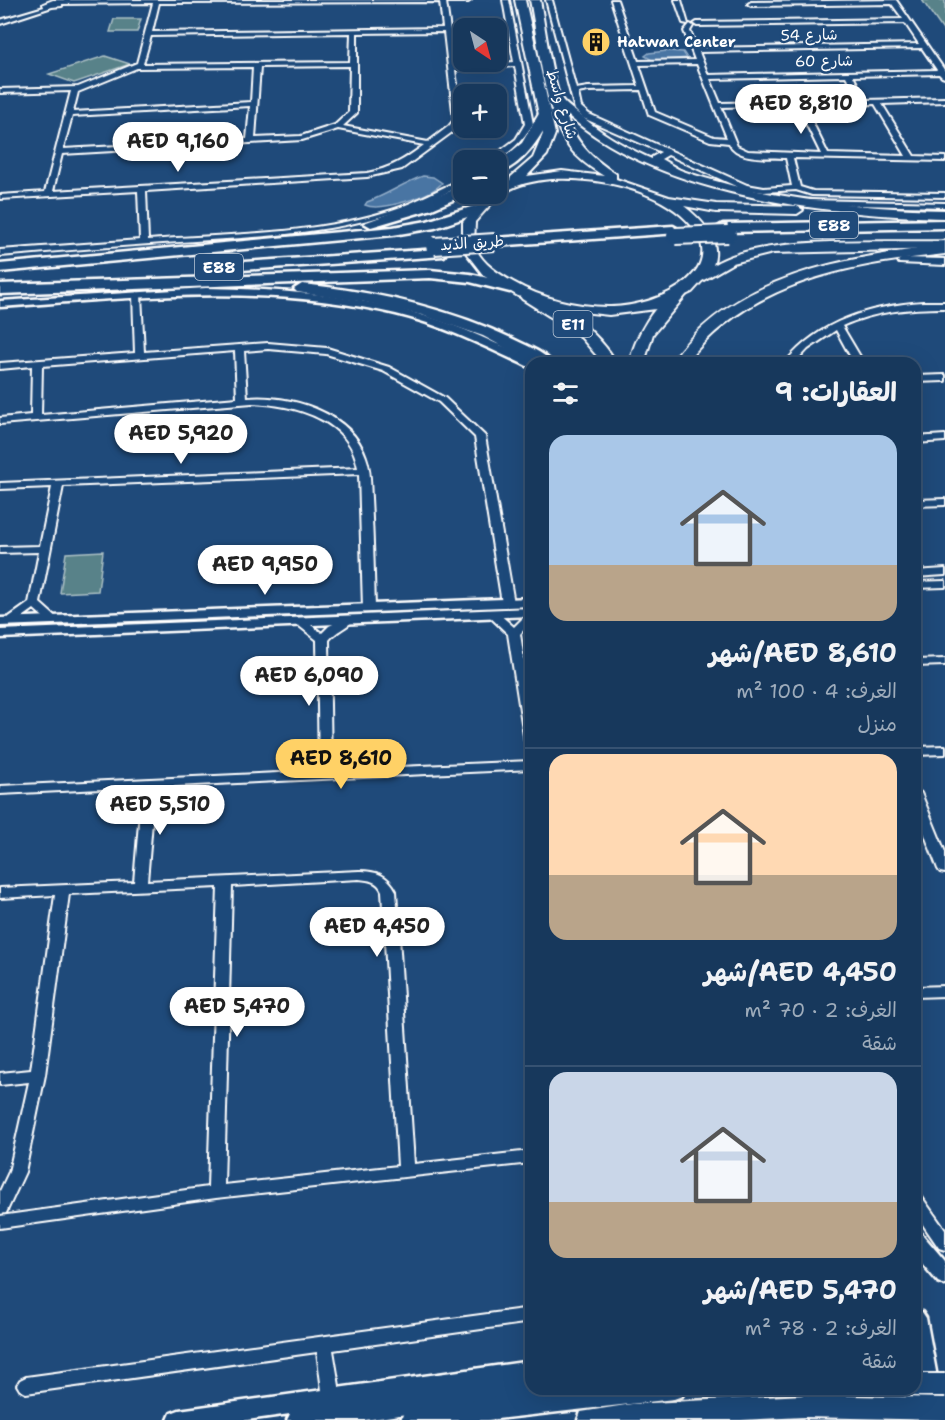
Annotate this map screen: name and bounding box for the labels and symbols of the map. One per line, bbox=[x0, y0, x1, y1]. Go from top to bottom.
north arrow bbox=[453, 18, 507, 72]
street label: شارع 54 bbox=[780, 25, 838, 45]
building icon: Hatwan Center bbox=[580, 26, 612, 58]
place label: Hatwan Center bbox=[617, 32, 736, 52]
street label: شارع 60 bbox=[795, 50, 853, 72]
street label: شارع واسط bbox=[542, 66, 582, 142]
pin: AED 8,810 bbox=[732, 84, 870, 135]
pin: AED 9,160 bbox=[109, 122, 247, 173]
road number: E88 bbox=[810, 212, 858, 238]
street label: طريق الذيد bbox=[439, 231, 505, 255]
road number: E88 bbox=[195, 254, 243, 280]
road number: E11 bbox=[554, 311, 592, 337]
pin: AED 5,920 bbox=[112, 414, 250, 465]
pin: AED 9,950 bbox=[196, 545, 334, 596]
pin: AED 6,090 bbox=[240, 656, 378, 707]
pin: AED 8,610 bbox=[272, 739, 410, 790]
pin: AED 5,510 bbox=[91, 785, 229, 836]
pin: AED 4,450 bbox=[308, 907, 446, 958]
pin: AED 5,470 bbox=[168, 987, 306, 1038]

